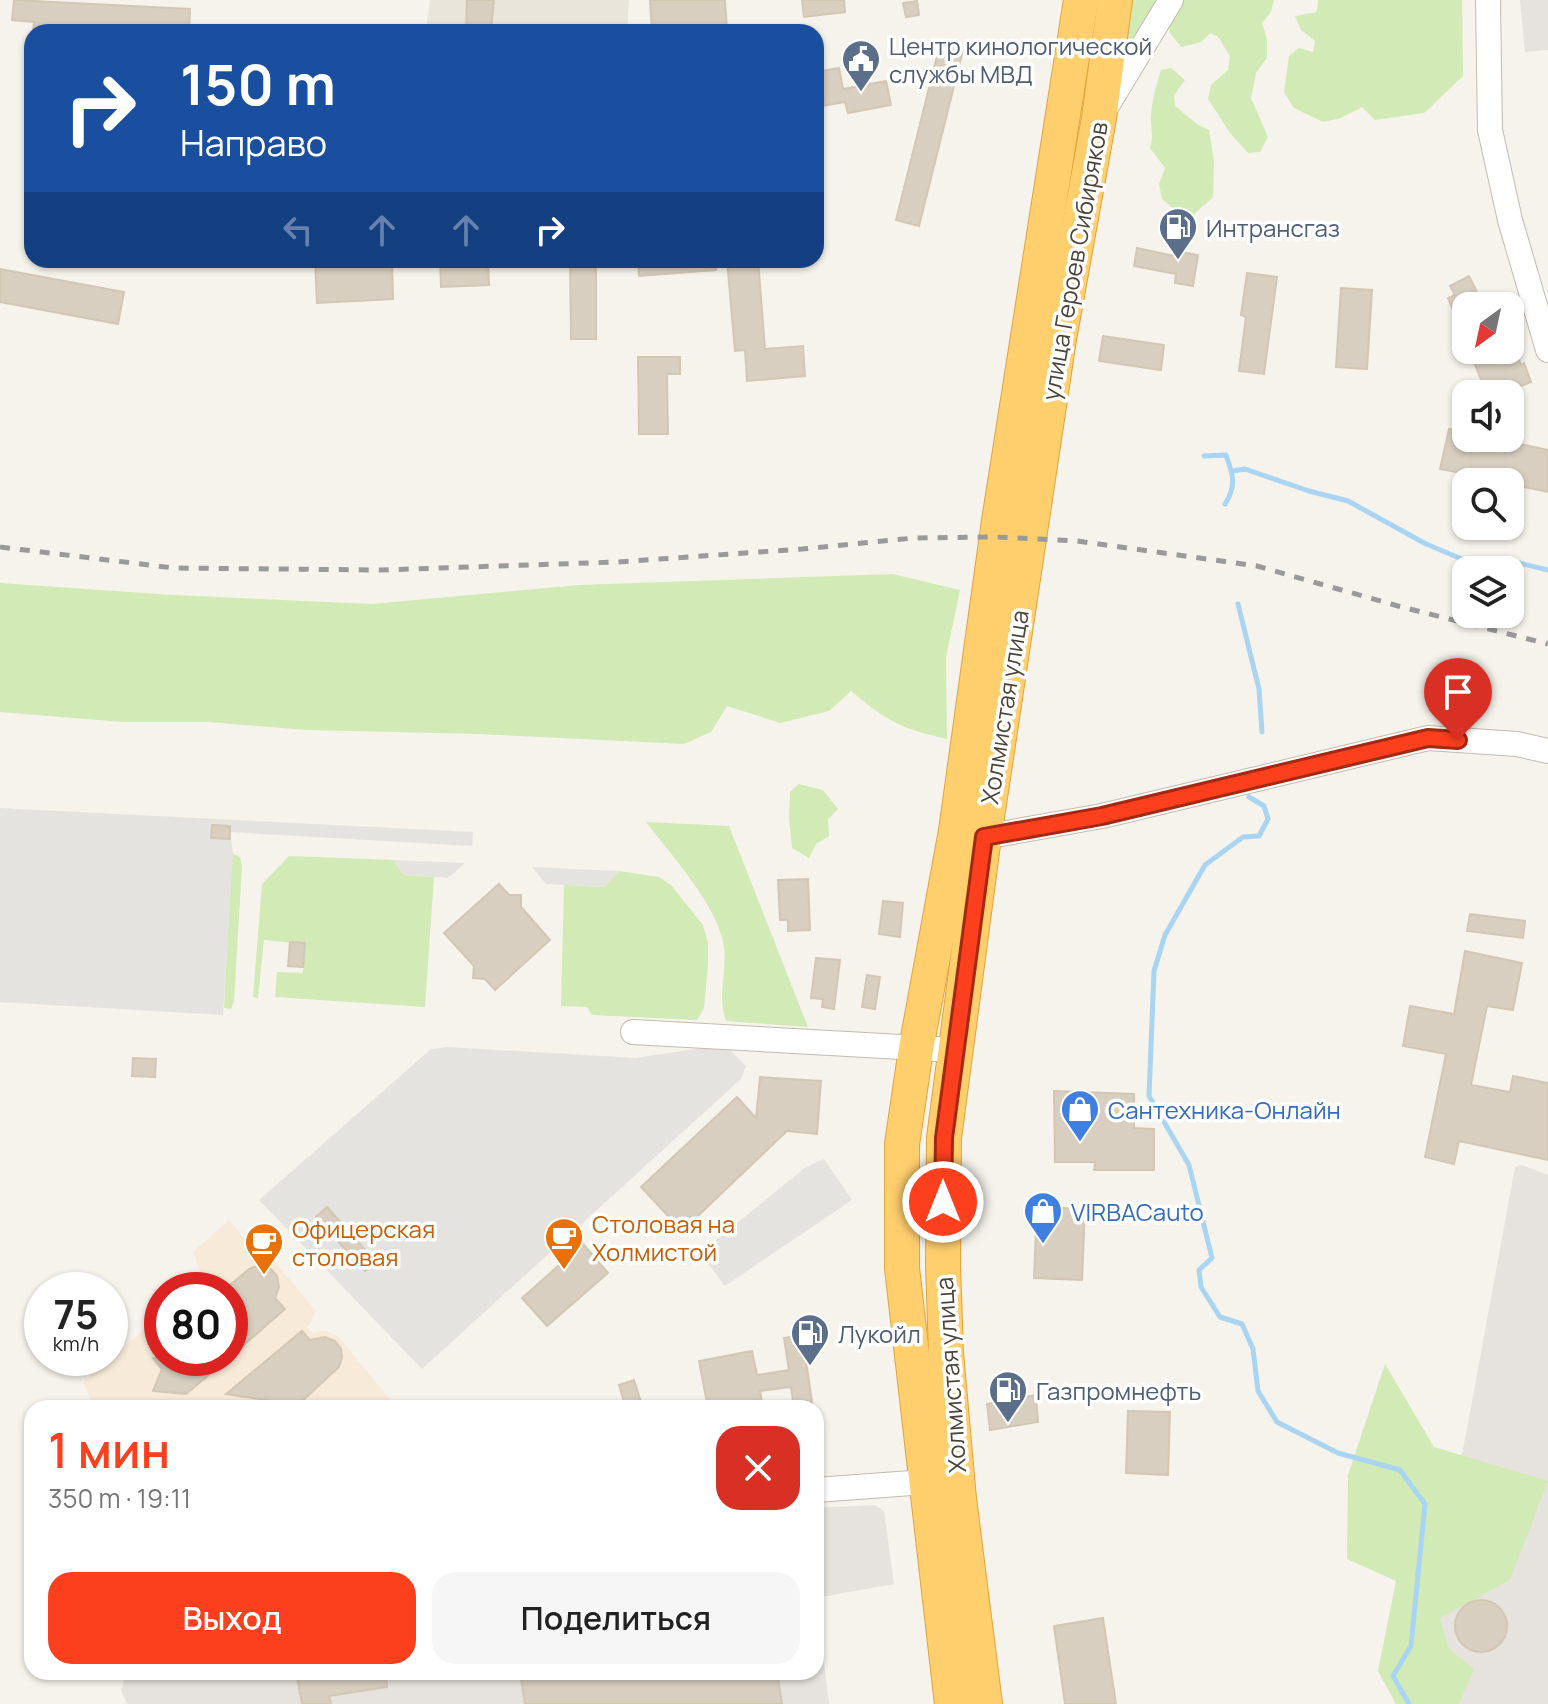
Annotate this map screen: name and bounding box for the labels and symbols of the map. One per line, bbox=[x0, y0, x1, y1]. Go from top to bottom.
place label: Центр кинологической службы МВД bbox=[889, 29, 1152, 90]
public building icon: Центр кинологической службы МВД bbox=[840, 38, 882, 93]
street label: улица Героев Сибиряков bbox=[1033, 119, 1115, 403]
fuel station icon: Интрансгаз bbox=[1157, 206, 1199, 261]
place label: Интрансгаз bbox=[1206, 211, 1340, 244]
north arrow bbox=[1452, 292, 1524, 364]
street label: Холмистая улица bbox=[972, 608, 1036, 806]
pin bbox=[1424, 658, 1492, 740]
shop icon: Сантехника-Онлайн bbox=[1059, 1088, 1101, 1143]
place label: Сантехника-Онлайн bbox=[1108, 1093, 1341, 1126]
position arrow bbox=[901, 1160, 985, 1244]
shop icon: VIRBACauto bbox=[1022, 1190, 1064, 1245]
place label: VIRBACauto bbox=[1071, 1195, 1204, 1228]
place label: Столовая на Холмистой bbox=[592, 1207, 735, 1268]
place label: Офицерская столовая bbox=[292, 1212, 435, 1273]
cafe icon: Столовая на Холмистой bbox=[543, 1216, 585, 1271]
cafe icon: Офицерская столовая bbox=[243, 1221, 285, 1276]
speed limit sign: 80 bbox=[144, 1272, 248, 1376]
street label: Холмистая улица bbox=[927, 1276, 973, 1474]
fuel station icon: Лукойл bbox=[789, 1312, 831, 1367]
place label: Лукойл bbox=[838, 1317, 921, 1350]
fuel station icon: Газпромнефть bbox=[987, 1369, 1029, 1424]
place label: Газпромнефть bbox=[1036, 1374, 1201, 1407]

